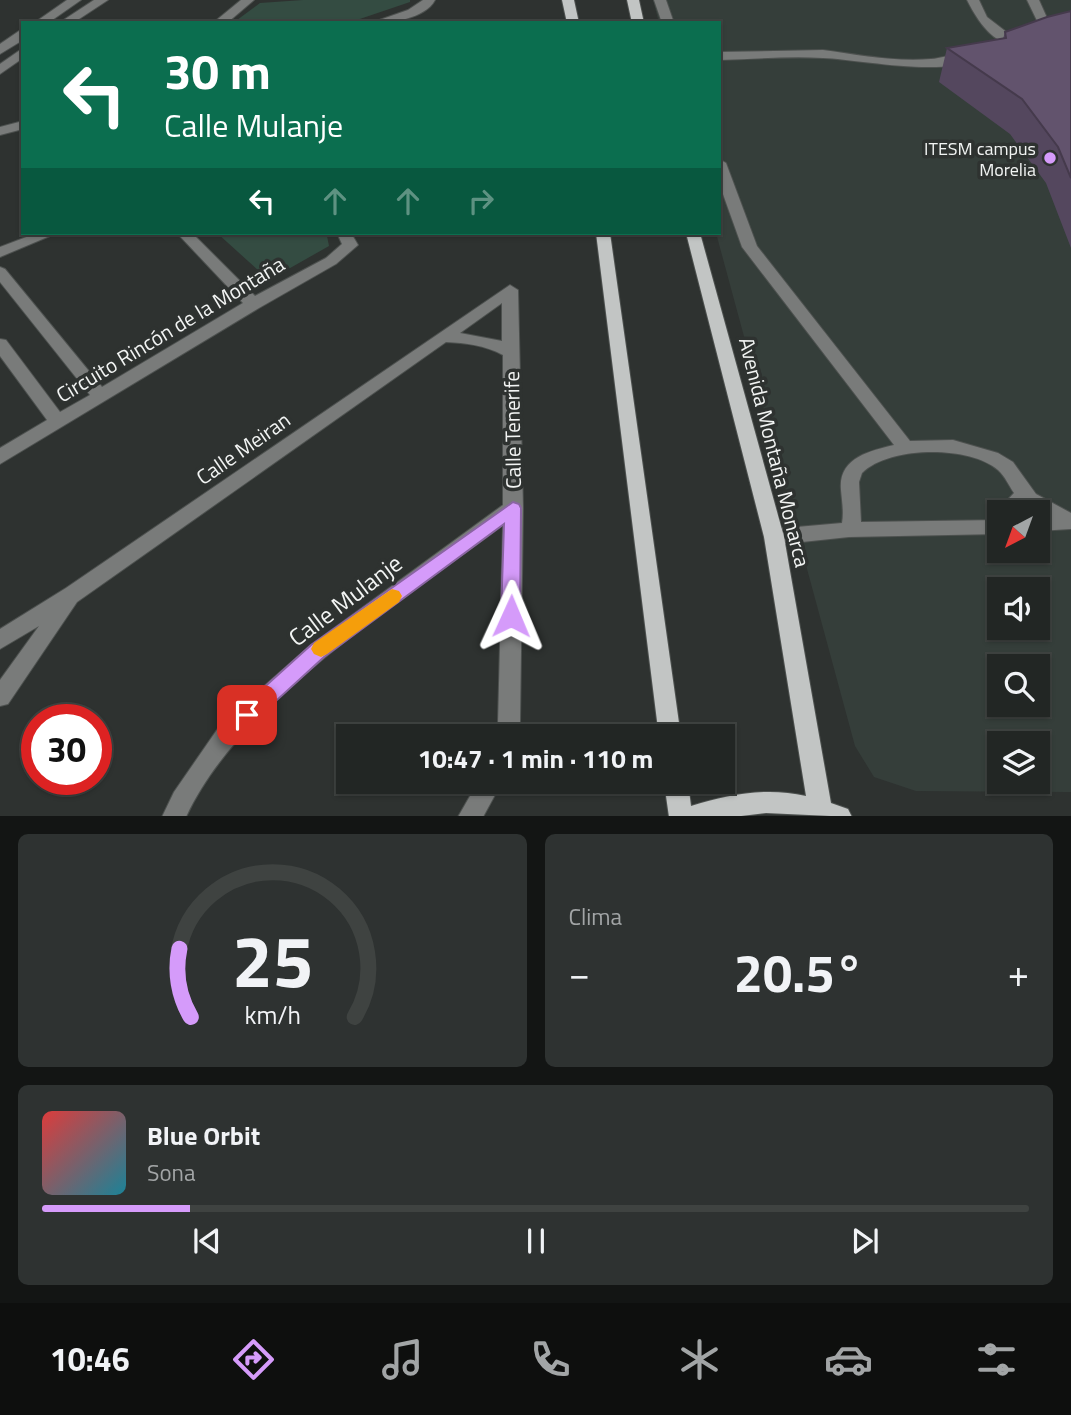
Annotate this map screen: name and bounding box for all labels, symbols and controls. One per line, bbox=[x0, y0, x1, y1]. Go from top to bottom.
text: 30 m bbox=[164, 33, 271, 108]
icon: left bbox=[49, 49, 140, 140]
text: Calle Mulanje bbox=[164, 101, 343, 149]
place label: ITESM campus Morelia bbox=[924, 135, 1036, 183]
marker: ITESM campus Morelia bbox=[1042, 150, 1058, 166]
icon: left bbox=[243, 182, 281, 220]
icon: ahead bbox=[316, 182, 354, 220]
icon: ahead bbox=[389, 182, 427, 220]
icon: right bbox=[462, 182, 500, 220]
street label: Circuito Rincón de la Montaña bbox=[50, 248, 291, 410]
street label: Avenida Montaña Monarca bbox=[731, 334, 819, 571]
street label: Calle Tenerife bbox=[495, 371, 529, 489]
street label: Calle Meiran bbox=[189, 404, 297, 492]
north arrow bbox=[987, 500, 1050, 564]
map controls bbox=[987, 500, 1050, 794]
street label: Calle Mulanje bbox=[281, 545, 409, 655]
button: sound bbox=[987, 577, 1050, 640]
position arrow bbox=[474, 579, 548, 653]
button: search bbox=[987, 654, 1050, 717]
pin bbox=[217, 685, 277, 745]
icon: arrive bbox=[228, 696, 266, 734]
speed limit sign: 30 bbox=[21, 704, 112, 795]
button: layers bbox=[987, 731, 1050, 794]
text: 10:47 · 1 min · 110 m bbox=[418, 739, 653, 778]
text: Clima bbox=[569, 899, 622, 934]
text: 25 bbox=[231, 905, 313, 1015]
text: 20.5° bbox=[734, 933, 864, 1012]
text: − bbox=[569, 944, 590, 1002]
text: + bbox=[1008, 944, 1029, 1002]
text: km/h bbox=[244, 995, 301, 1033]
text: Blue Orbit bbox=[147, 1116, 260, 1155]
text: Sona bbox=[147, 1155, 195, 1190]
icon: previous bbox=[188, 1222, 226, 1260]
icon: pause bbox=[517, 1222, 555, 1260]
icon: next bbox=[846, 1222, 884, 1260]
text: 10:46 bbox=[50, 1335, 130, 1383]
icon: directions bbox=[229, 1335, 278, 1384]
icon: music bbox=[378, 1335, 427, 1384]
icon: phone bbox=[526, 1335, 575, 1384]
icon: climate bbox=[675, 1335, 724, 1384]
icon: car bbox=[824, 1335, 873, 1384]
icon: filters bbox=[972, 1335, 1021, 1384]

